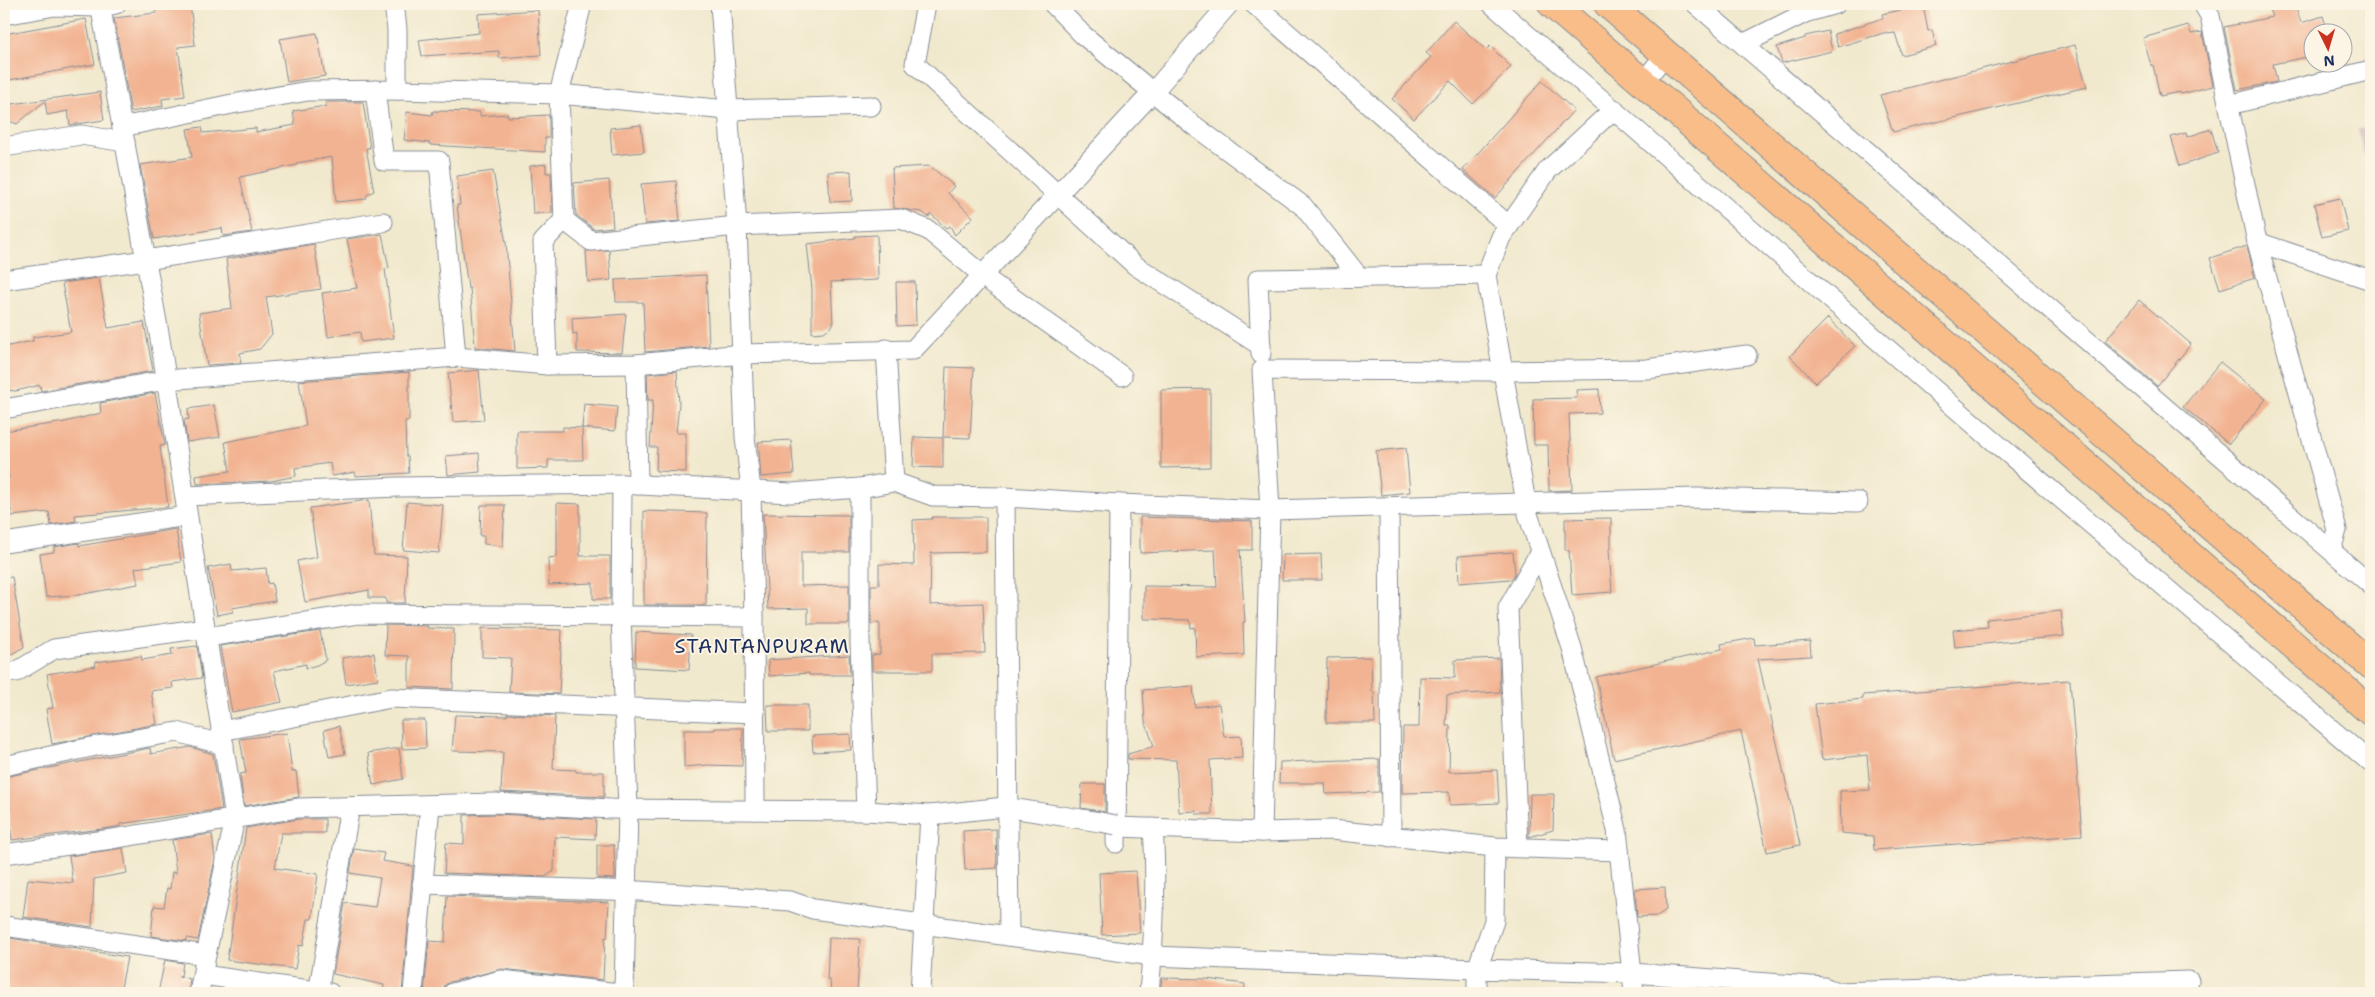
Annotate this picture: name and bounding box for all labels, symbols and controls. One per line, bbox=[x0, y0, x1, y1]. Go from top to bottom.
north arrow bbox=[2302, 22, 2352, 72]
text: N bbox=[2323, 52, 2335, 70]
district label: STANTANPURAM bbox=[674, 633, 850, 659]

